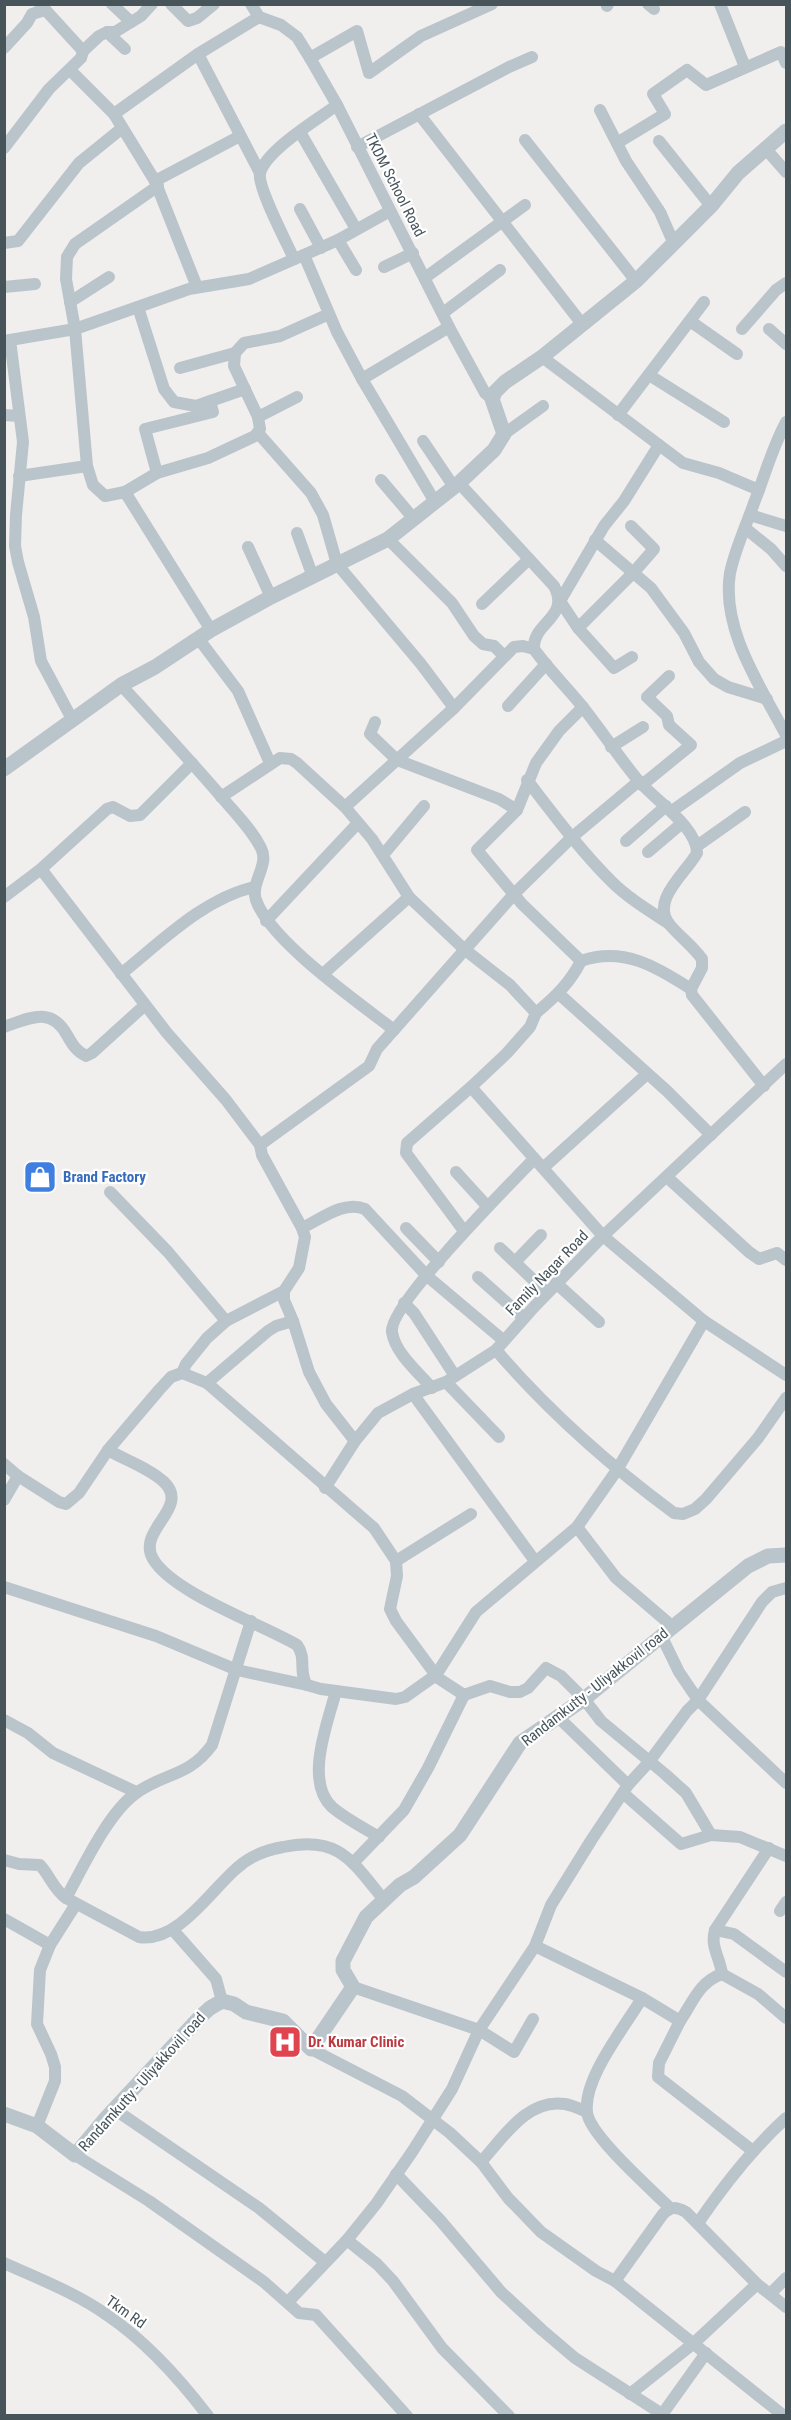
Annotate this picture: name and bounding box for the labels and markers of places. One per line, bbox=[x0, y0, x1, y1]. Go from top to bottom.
shop icon: Brand Factory bbox=[22, 1159, 58, 1195]
place label: Brand Factory bbox=[63, 1168, 146, 1186]
hospital icon: Dr. Kumar Clinic bbox=[267, 2024, 303, 2060]
place label: Dr. Kumar Clinic bbox=[308, 2033, 404, 2051]

